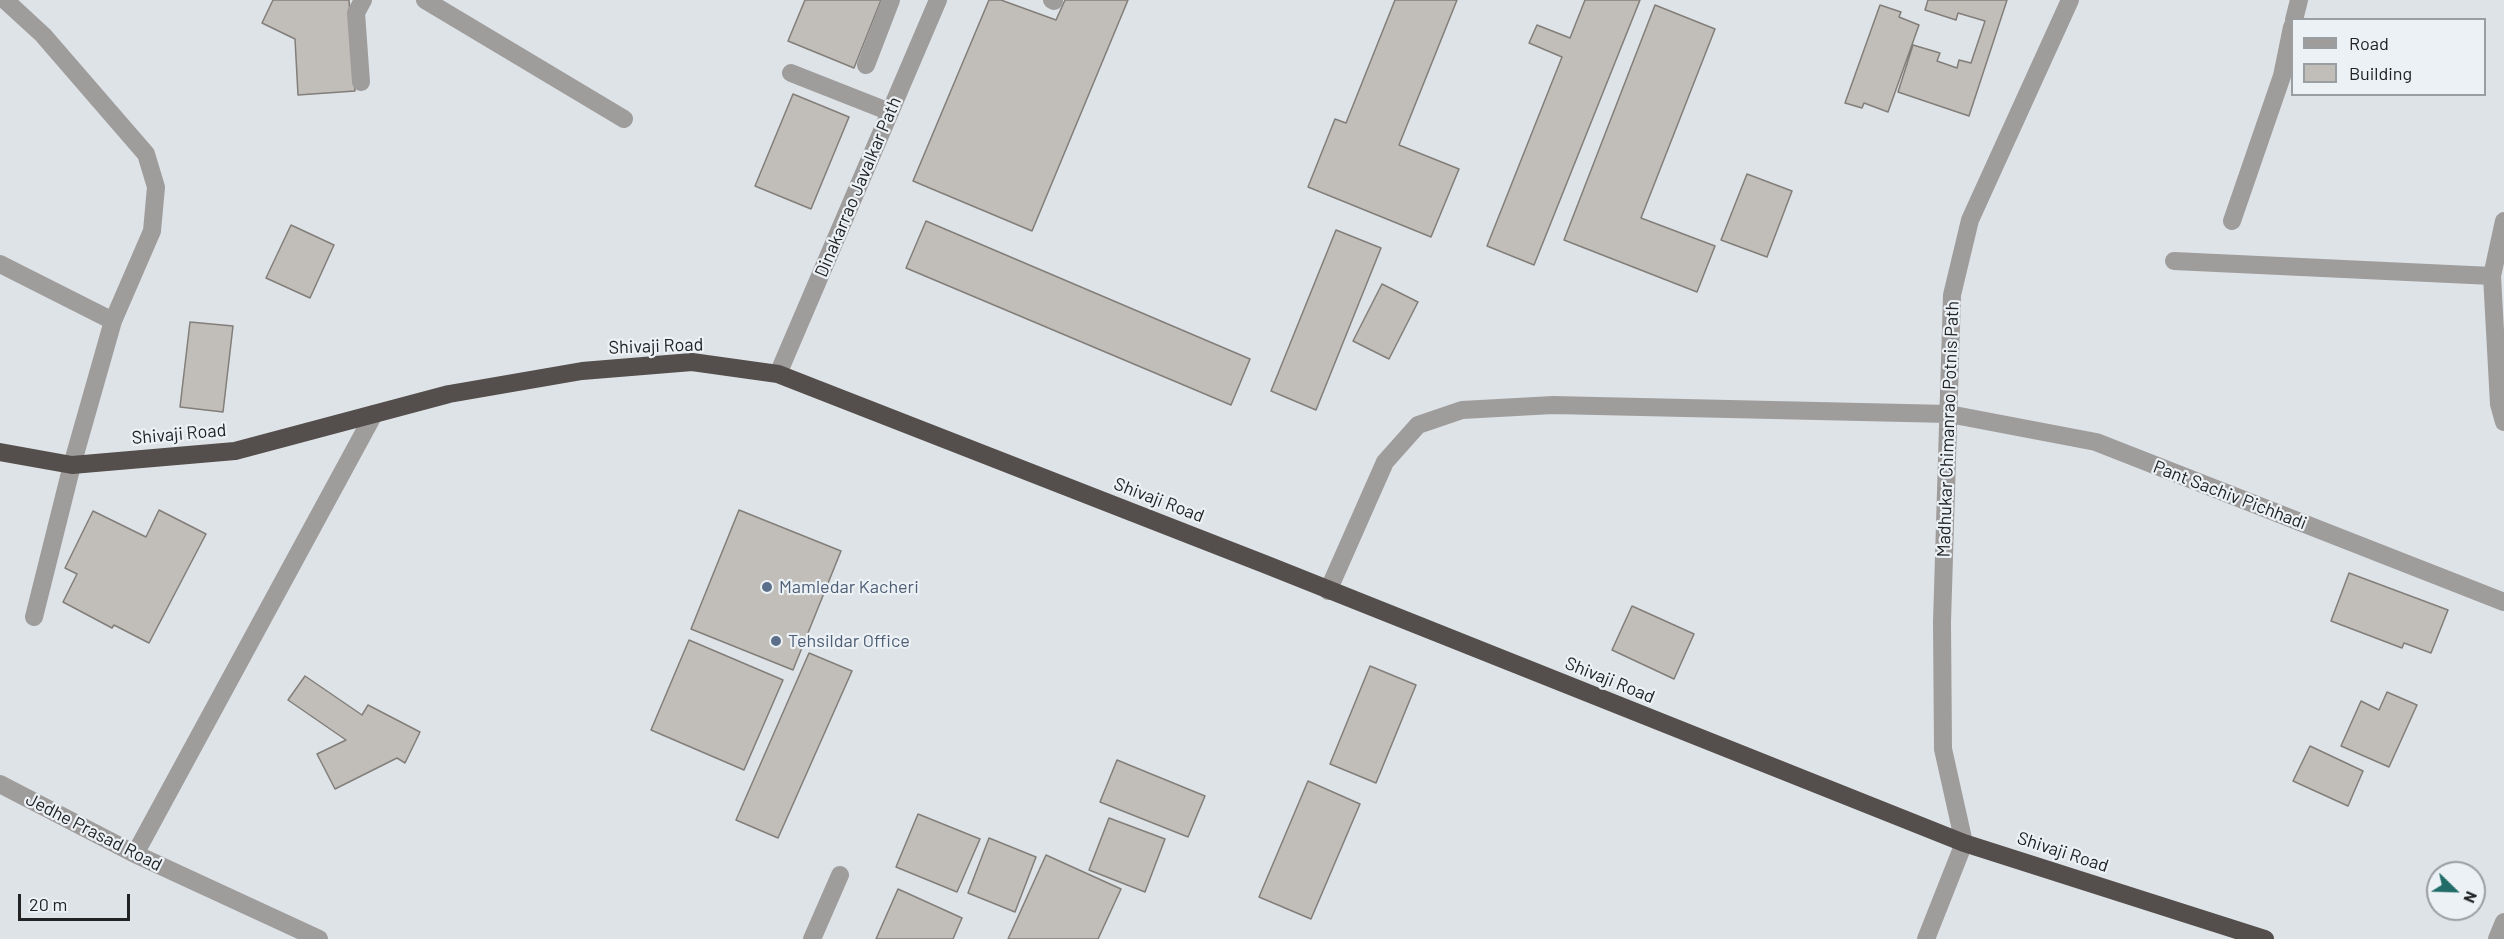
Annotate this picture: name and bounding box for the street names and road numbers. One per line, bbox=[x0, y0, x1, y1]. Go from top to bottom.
street label: Dinakarrao Javalkar Path bbox=[810, 94, 906, 280]
street label: Madhukar Chimanrao Potnis Path bbox=[1933, 300, 1963, 558]
street label: Shivaji Road bbox=[608, 334, 704, 358]
street label: Shivaji Road bbox=[131, 419, 227, 449]
street label: Pant Sachiv Pichhadi bbox=[2150, 456, 2310, 534]
street label: Shivaji Road bbox=[1111, 473, 1207, 527]
street label: Shivaji Road bbox=[1562, 652, 1658, 708]
street label: Jedhe Prasad Road bbox=[22, 788, 166, 876]
street label: Shivaji Road bbox=[2015, 827, 2111, 877]

